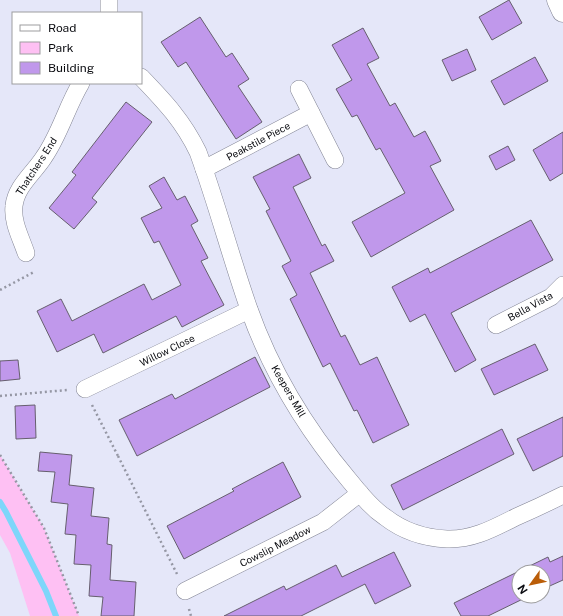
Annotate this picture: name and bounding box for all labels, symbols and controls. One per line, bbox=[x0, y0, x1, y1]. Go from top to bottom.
legend bbox=[12, 12, 142, 84]
text: Road bbox=[48, 21, 76, 35]
text: Park bbox=[48, 41, 74, 55]
text: Building bbox=[48, 61, 94, 75]
street label: Peakstile Piece bbox=[224, 119, 292, 163]
street label: Thatchers End bbox=[13, 135, 59, 197]
street label: Bella Vista bbox=[505, 289, 555, 323]
street label: Willow Close bbox=[138, 331, 197, 368]
street label: Keepers Mill bbox=[269, 363, 309, 419]
street label: Cowslip Meadow bbox=[237, 523, 313, 569]
north arrow bbox=[511, 564, 551, 604]
text: N bbox=[515, 583, 530, 596]

